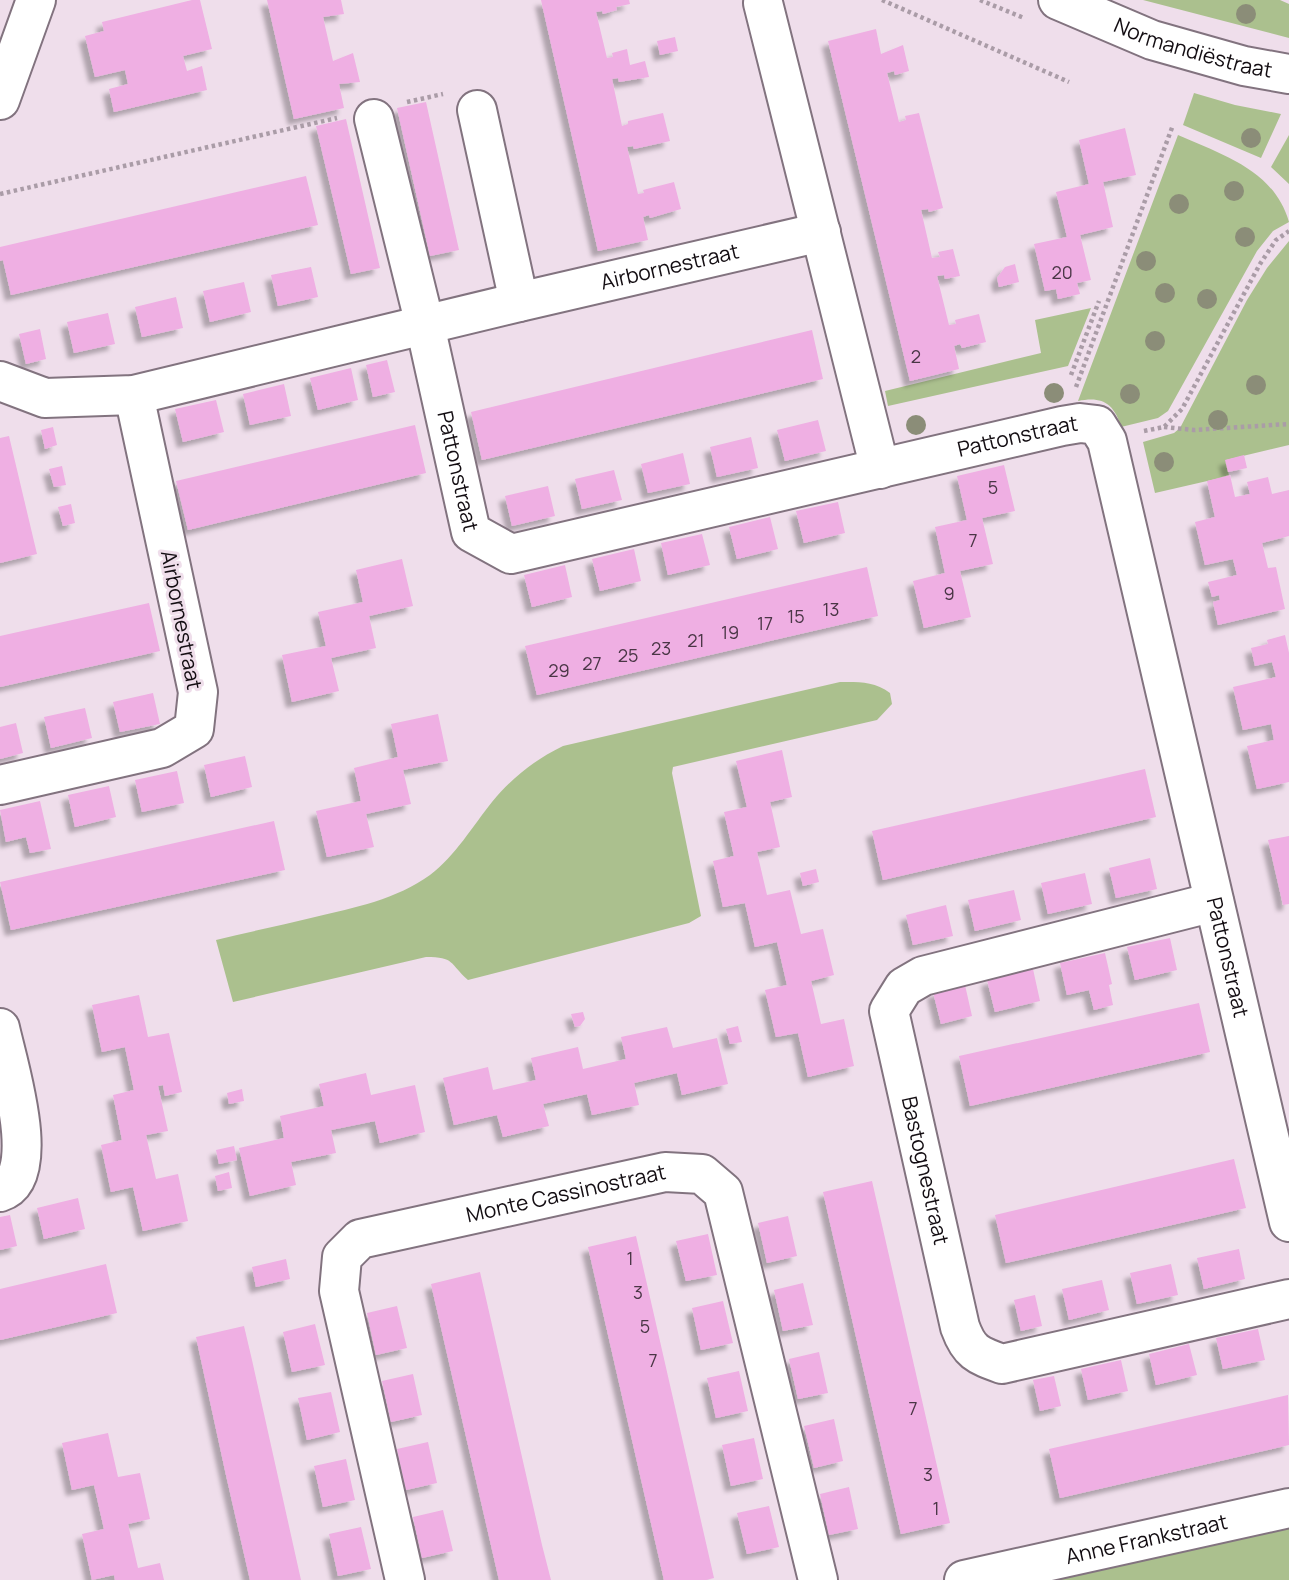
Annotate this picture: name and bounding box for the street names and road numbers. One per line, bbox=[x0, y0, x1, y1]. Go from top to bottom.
street label: Normandiëstraat bbox=[1110, 10, 1275, 84]
street label: Airbornestraat bbox=[598, 236, 742, 296]
street label: Pattonstraat bbox=[431, 408, 485, 534]
street label: Pattonstraat bbox=[954, 409, 1080, 463]
street label: Airbornestraat bbox=[155, 548, 209, 692]
street label: Pattonstraat bbox=[1201, 894, 1256, 1020]
street label: Bastognestraat bbox=[896, 1093, 956, 1247]
street label: Monte Cassinostraat bbox=[463, 1157, 668, 1228]
street label: Anne Frankstraat bbox=[1063, 1507, 1230, 1570]

